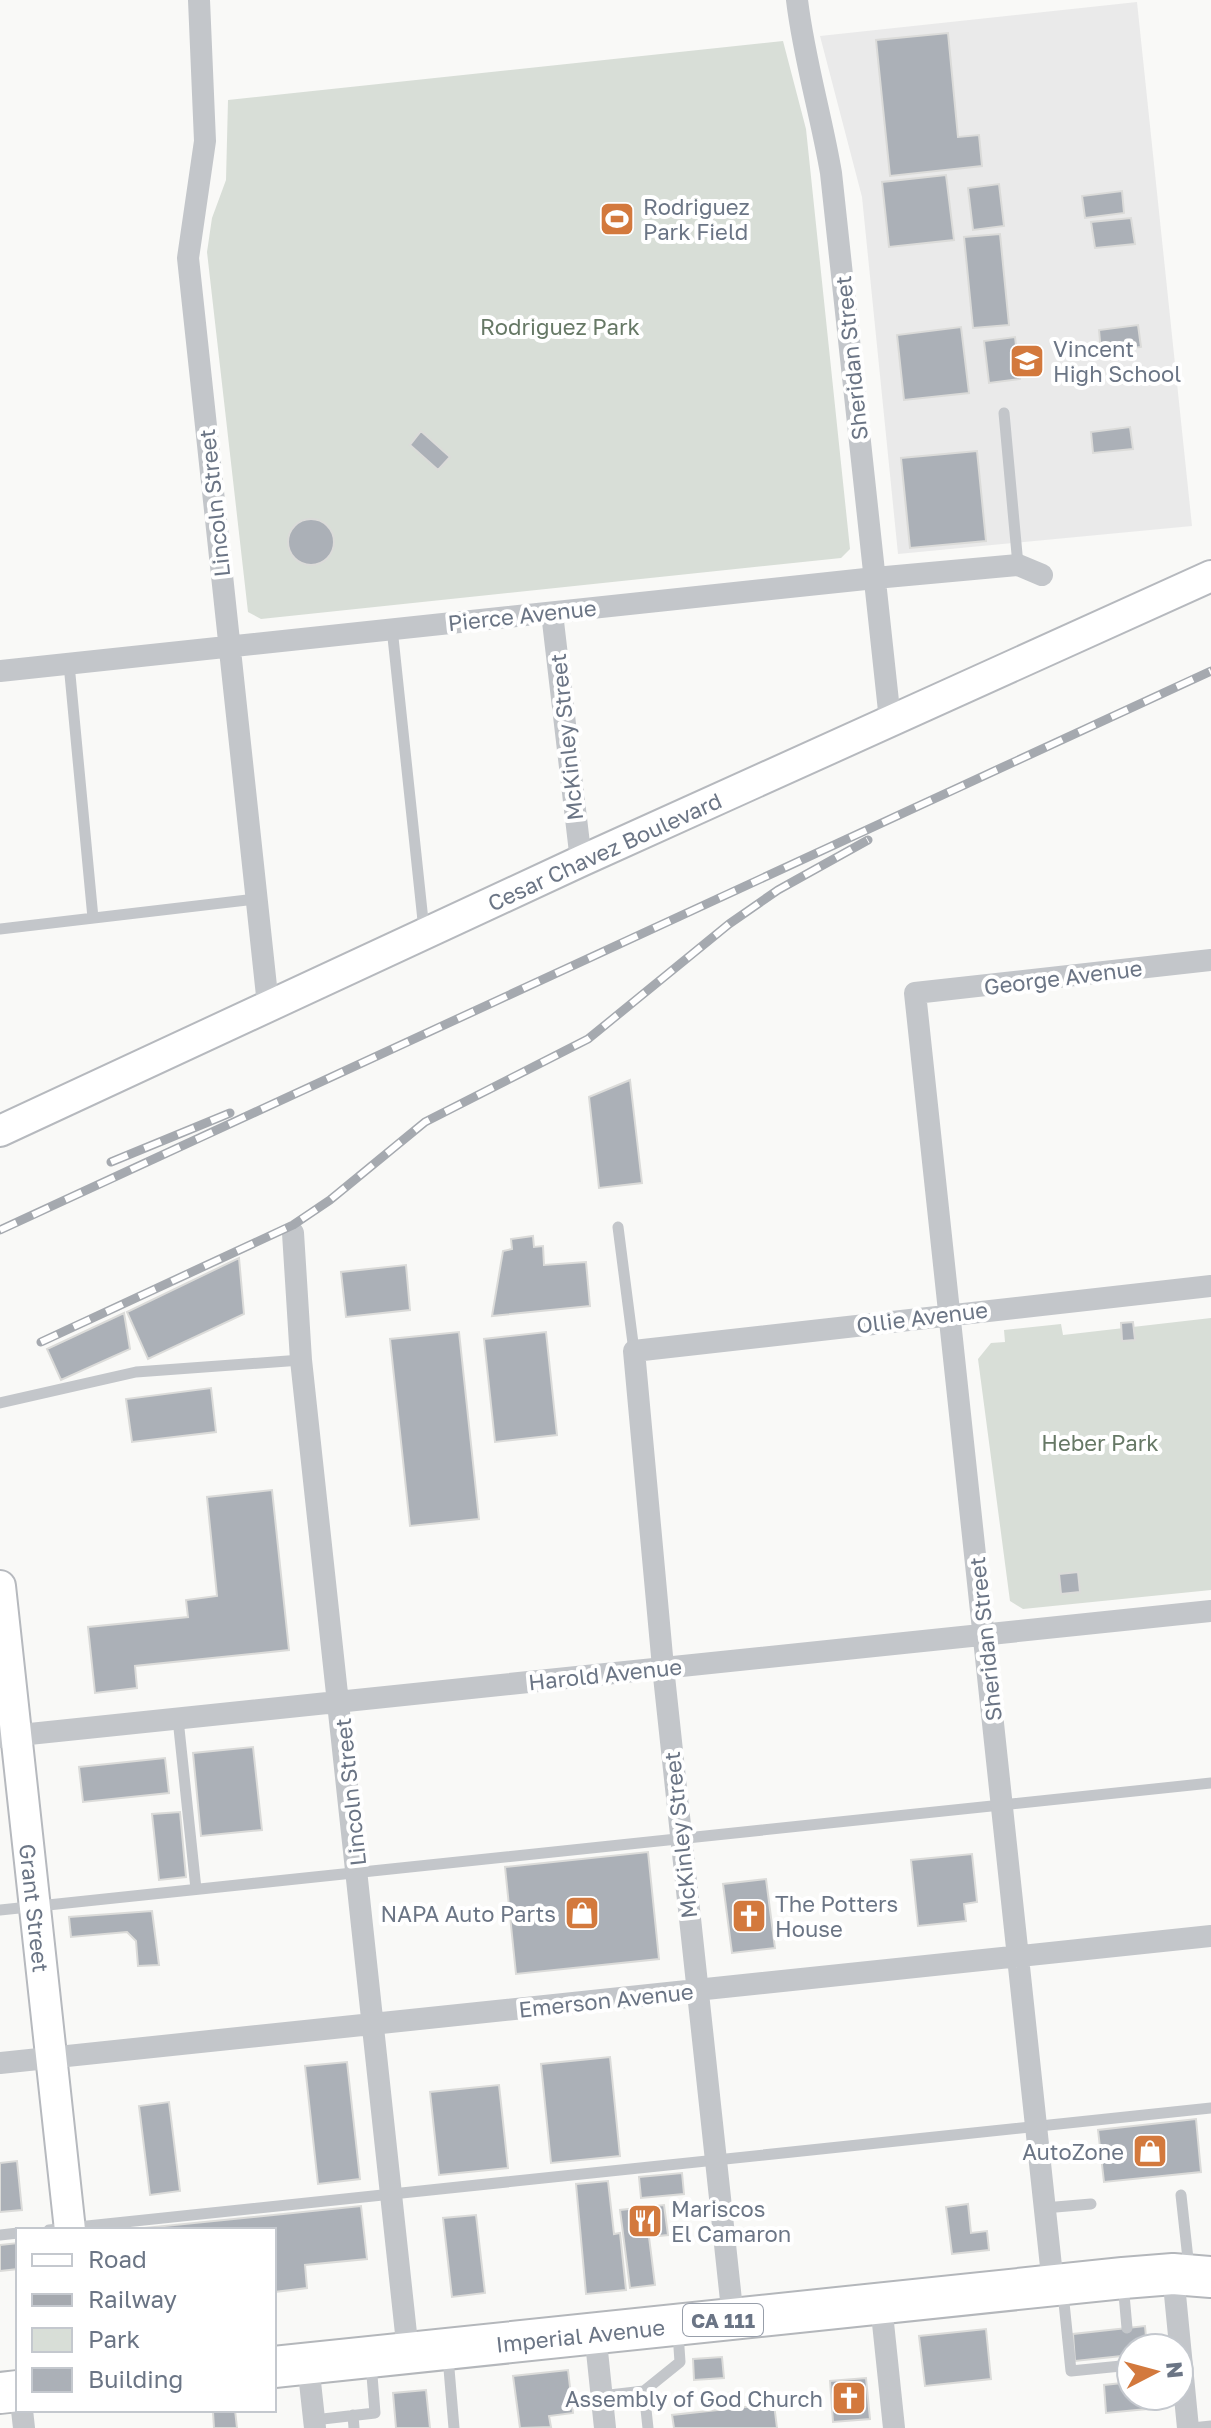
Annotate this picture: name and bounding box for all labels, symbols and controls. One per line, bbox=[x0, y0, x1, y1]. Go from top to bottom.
place label: Rodriguez Park Field bbox=[643, 193, 750, 245]
sports icon: Rodriguez Park Field bbox=[598, 200, 636, 238]
street label: Sheridan Street bbox=[829, 275, 873, 441]
park label: Rodriguez Park bbox=[480, 313, 640, 340]
place label: Vincent High School bbox=[1053, 335, 1181, 387]
school or university icon: Vincent High School bbox=[1008, 342, 1046, 380]
street label: Lincoln Street bbox=[193, 428, 235, 578]
street label: Pierce Avenue bbox=[446, 594, 598, 636]
street label: McKinley Street bbox=[544, 652, 588, 822]
street label: Cesar Chavez Boulevard bbox=[483, 786, 725, 916]
street label: George Avenue bbox=[982, 954, 1144, 1000]
street label: Ollie Avenue bbox=[855, 1296, 989, 1338]
park label: Heber Park bbox=[1041, 1429, 1159, 1456]
street label: Sheridan Street bbox=[963, 1556, 1007, 1722]
street label: Harold Avenue bbox=[527, 1653, 683, 1695]
street label: Lincoln Street bbox=[329, 1717, 371, 1867]
street label: McKinley Street bbox=[658, 1750, 702, 1920]
street label: Grant Street bbox=[15, 1842, 55, 1974]
place label: The Potters House bbox=[775, 1890, 898, 1942]
shop icon: NAPA Auto Parts bbox=[563, 1894, 601, 1932]
church icon: The Potters House bbox=[730, 1897, 768, 1935]
place label: NAPA Auto Parts bbox=[380, 1900, 556, 1927]
street label: Emerson Avenue bbox=[517, 1977, 695, 2023]
shop icon: AutoZone bbox=[1131, 2132, 1169, 2170]
place label: AutoZone bbox=[1022, 2138, 1124, 2165]
place label: Mariscos El Camaron bbox=[671, 2195, 791, 2247]
restaurant icon: Mariscos El Camaron bbox=[626, 2202, 664, 2240]
legend bbox=[16, 2228, 276, 2412]
text: Road bbox=[88, 2244, 147, 2273]
text: Railway bbox=[88, 2284, 177, 2313]
road number: CA 111 bbox=[683, 2304, 763, 2336]
street label: Imperial Avenue bbox=[494, 2313, 666, 2357]
text: Park bbox=[88, 2324, 140, 2353]
north arrow bbox=[1115, 2332, 1195, 2412]
text: N bbox=[1161, 2360, 1190, 2380]
text: Building bbox=[88, 2364, 183, 2393]
church icon: Assembly of God Church bbox=[830, 2379, 868, 2417]
place label: Assembly of God Church bbox=[565, 2385, 823, 2412]

